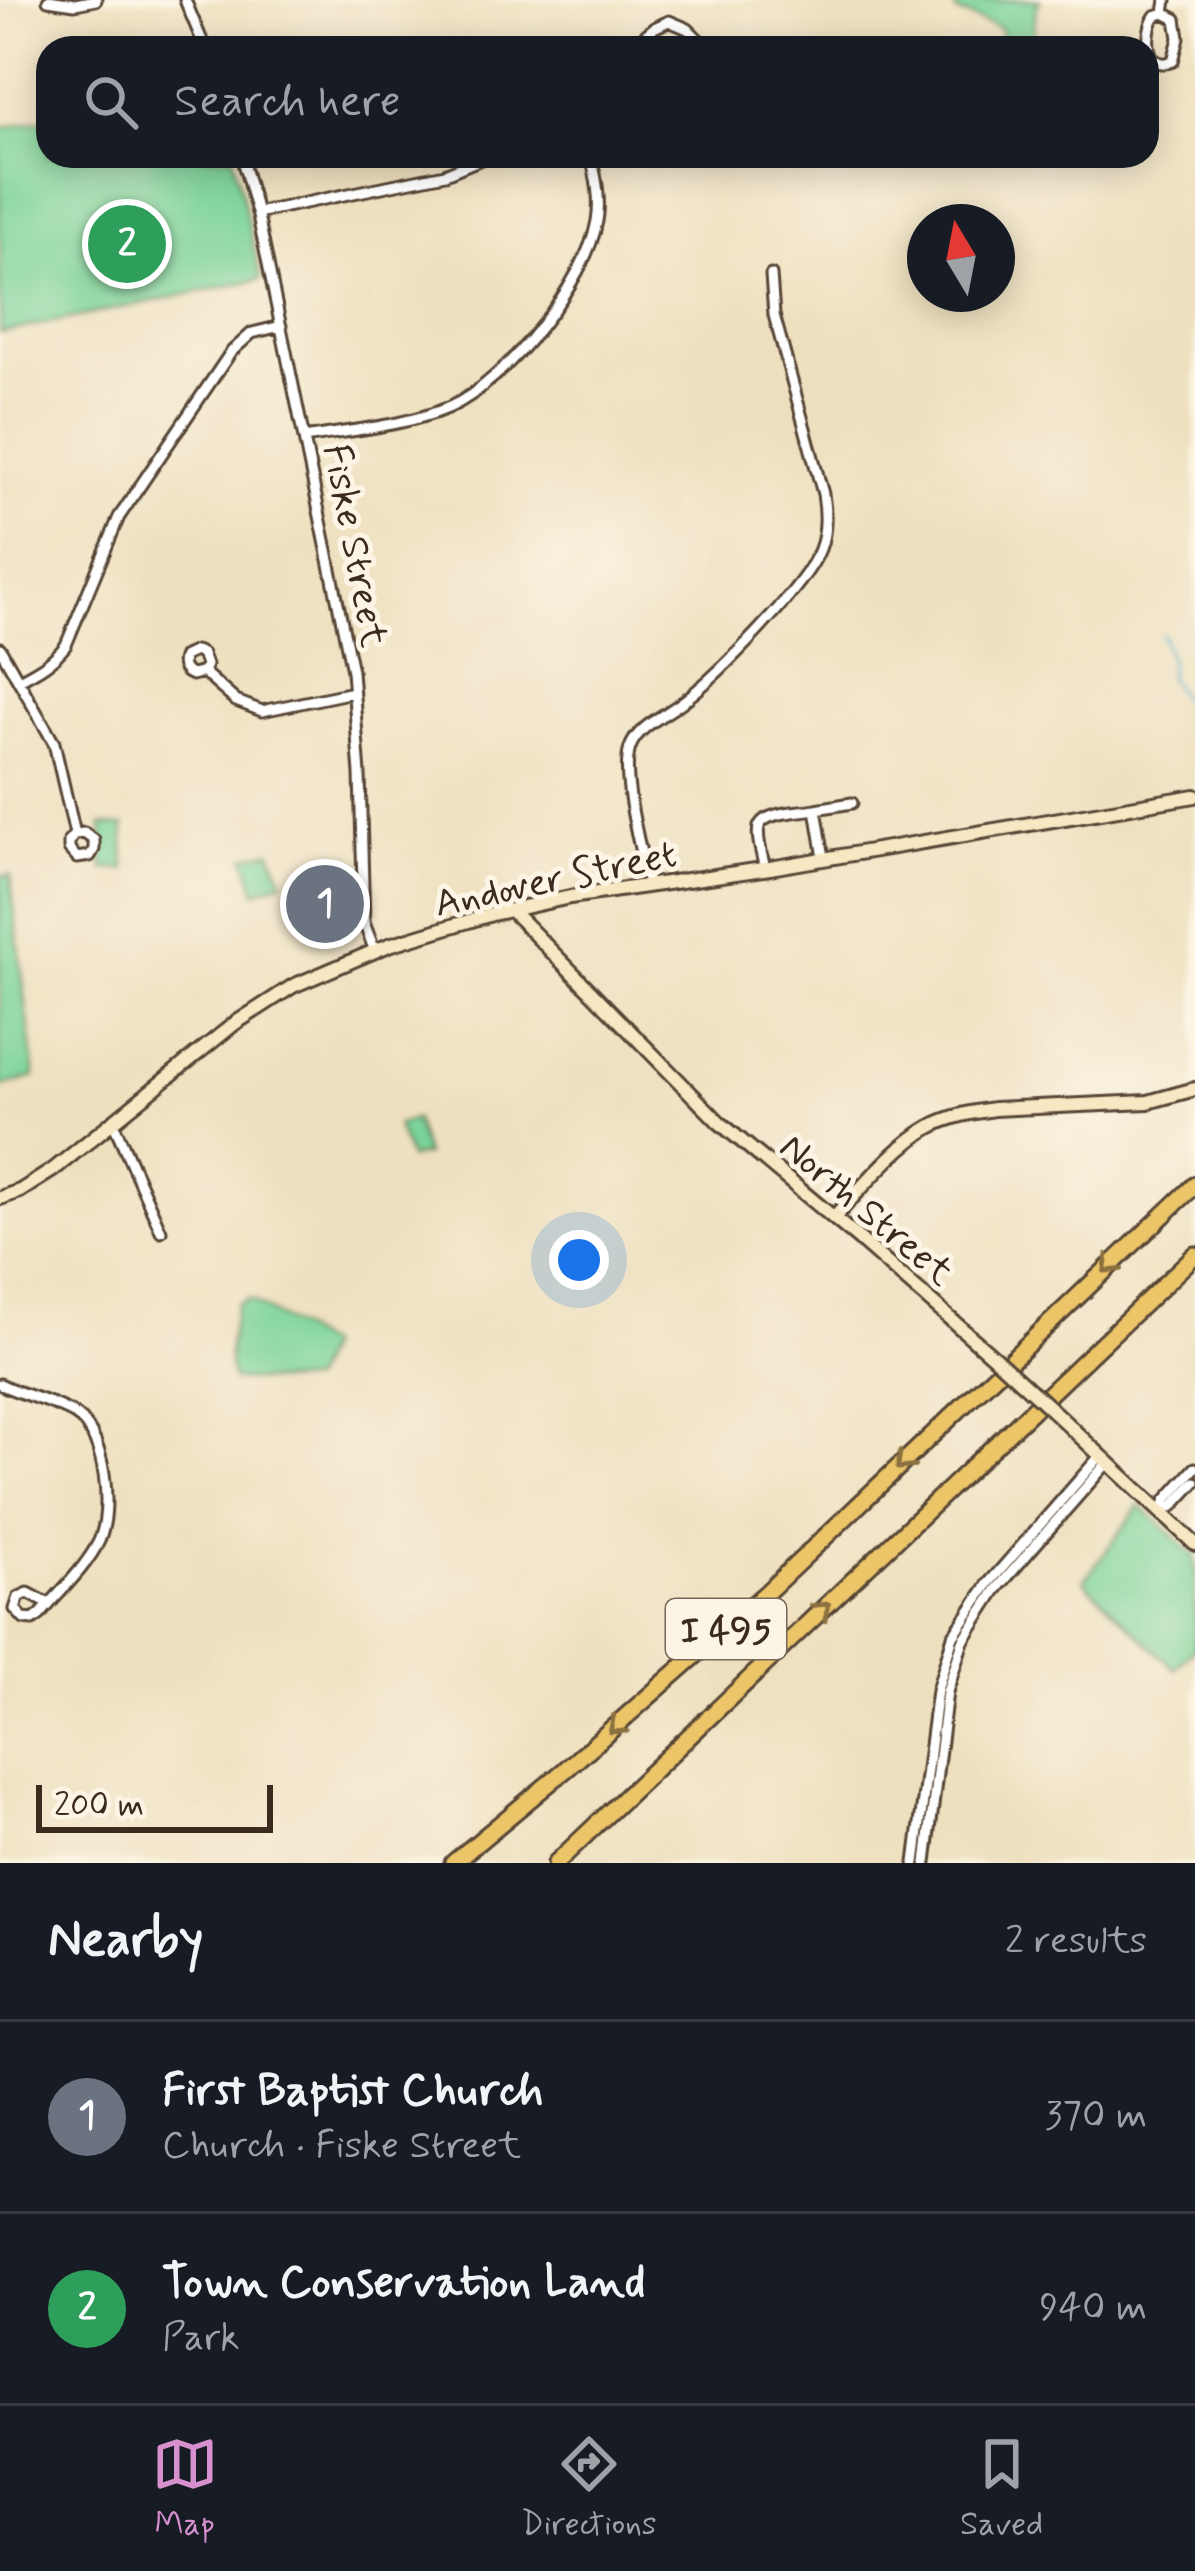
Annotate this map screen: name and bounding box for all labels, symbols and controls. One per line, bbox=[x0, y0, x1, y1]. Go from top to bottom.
search box bbox=[36, 36, 1159, 168]
icon: search bbox=[78, 69, 144, 135]
text: Search here bbox=[174, 73, 401, 132]
pin: 2 bbox=[88, 199, 166, 289]
north arrow bbox=[907, 204, 1015, 312]
street label: Fiske Street bbox=[309, 440, 398, 652]
street label: Andover Street bbox=[430, 830, 681, 931]
pin: 1 bbox=[286, 859, 364, 949]
street label: North Street bbox=[768, 1123, 964, 1299]
your location bbox=[549, 1230, 609, 1290]
one-way arrow bbox=[1102, 1251, 1124, 1273]
one-way arrow bbox=[895, 1449, 917, 1471]
road number: I 495 bbox=[666, 1599, 786, 1659]
one-way arrow bbox=[810, 1601, 831, 1623]
one-way arrow bbox=[607, 1712, 629, 1734]
scale bar bbox=[36, 1779, 273, 1832]
text: 200 m bbox=[54, 1784, 144, 1828]
text: Nearby bbox=[48, 1908, 203, 1974]
text: 2 results bbox=[1005, 1916, 1147, 1967]
text: First Baptist Church bbox=[162, 2062, 544, 2121]
text: 1 bbox=[78, 2091, 96, 2142]
text: 370 m bbox=[1045, 2091, 1147, 2142]
text: Church · Fiske Street bbox=[162, 2121, 521, 2172]
text: Town Conservation Land bbox=[162, 2254, 645, 2313]
text: 2 bbox=[77, 2283, 97, 2334]
text: 940 m bbox=[1039, 2283, 1147, 2334]
text: Park bbox=[162, 2313, 240, 2364]
tab: Map bbox=[152, 2431, 218, 2547]
tab: Directions bbox=[521, 2431, 657, 2547]
tab: Saved bbox=[960, 2431, 1043, 2547]

